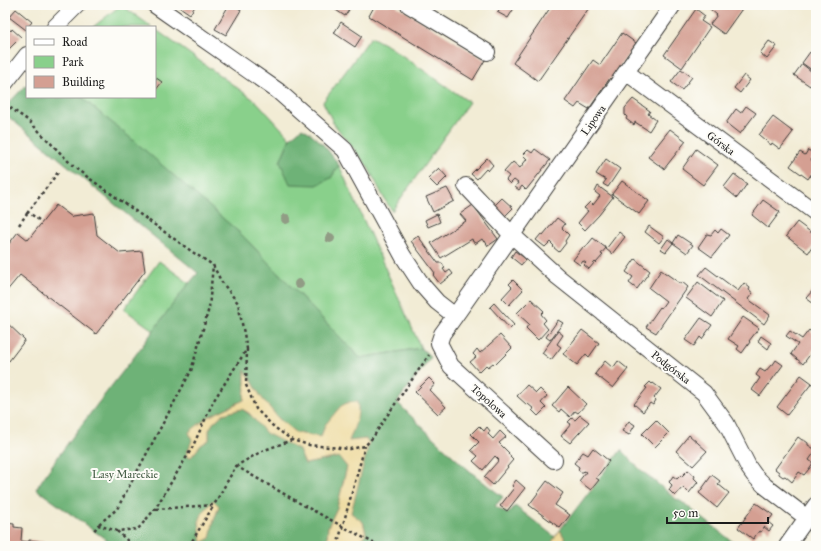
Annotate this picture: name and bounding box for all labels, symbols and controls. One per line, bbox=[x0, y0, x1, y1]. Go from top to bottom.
legend bbox=[26, 26, 156, 98]
text: Road bbox=[62, 35, 88, 49]
text: Park bbox=[62, 55, 84, 69]
text: Building bbox=[62, 75, 105, 90]
street label: Lipowa bbox=[578, 102, 609, 138]
street label: Górska bbox=[704, 129, 737, 158]
street label: Podgórska bbox=[649, 348, 693, 387]
street label: Topolowa bbox=[468, 382, 509, 421]
park label: Lasy Mareckie bbox=[92, 468, 159, 481]
scale bar bbox=[667, 499, 768, 525]
text: 50 m bbox=[673, 506, 698, 520]

